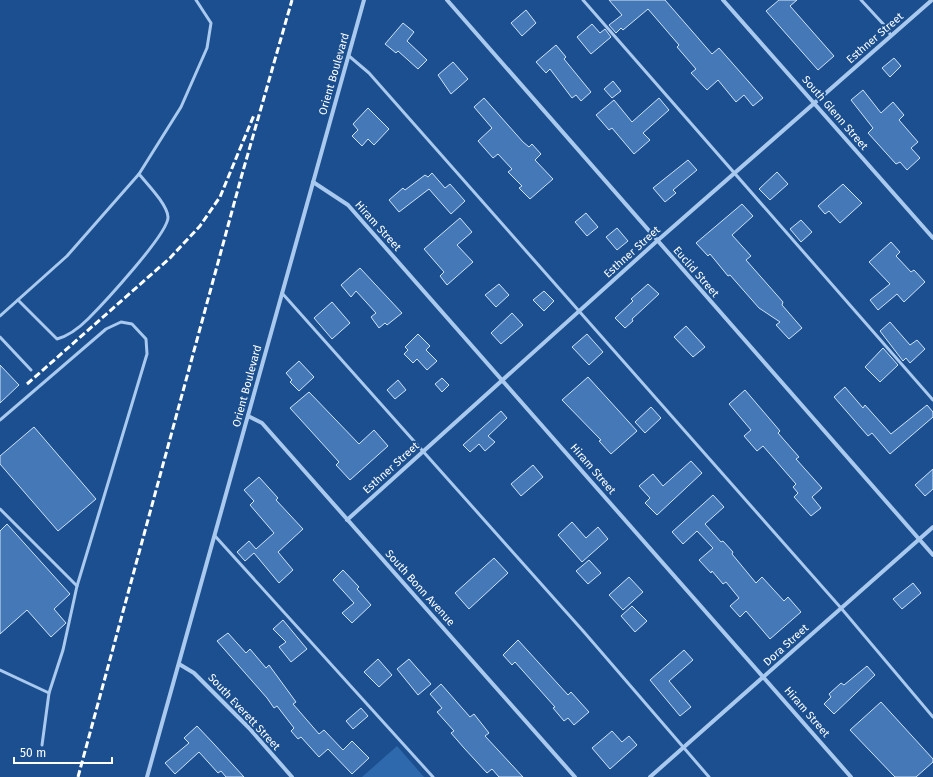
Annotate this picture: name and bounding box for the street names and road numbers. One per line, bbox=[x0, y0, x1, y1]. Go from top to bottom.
street label: Esthner Street bbox=[844, 10, 906, 66]
street label: Orient Boulevard bbox=[316, 32, 352, 116]
street label: South Glenn Street bbox=[799, 73, 871, 153]
street label: Hiram Street bbox=[352, 198, 404, 254]
street label: Esthner Street bbox=[601, 223, 663, 281]
street label: Euclid Street bbox=[670, 244, 722, 300]
street label: Orient Boulevard bbox=[230, 343, 264, 429]
street label: Esthner Street bbox=[360, 439, 422, 497]
street label: Hiram Street bbox=[568, 441, 618, 497]
street label: South Bonn Avenue bbox=[383, 547, 457, 629]
street label: Dora Street bbox=[761, 621, 811, 669]
street label: South Everett Street bbox=[205, 671, 283, 753]
street label: Hiram Street bbox=[782, 684, 832, 740]

